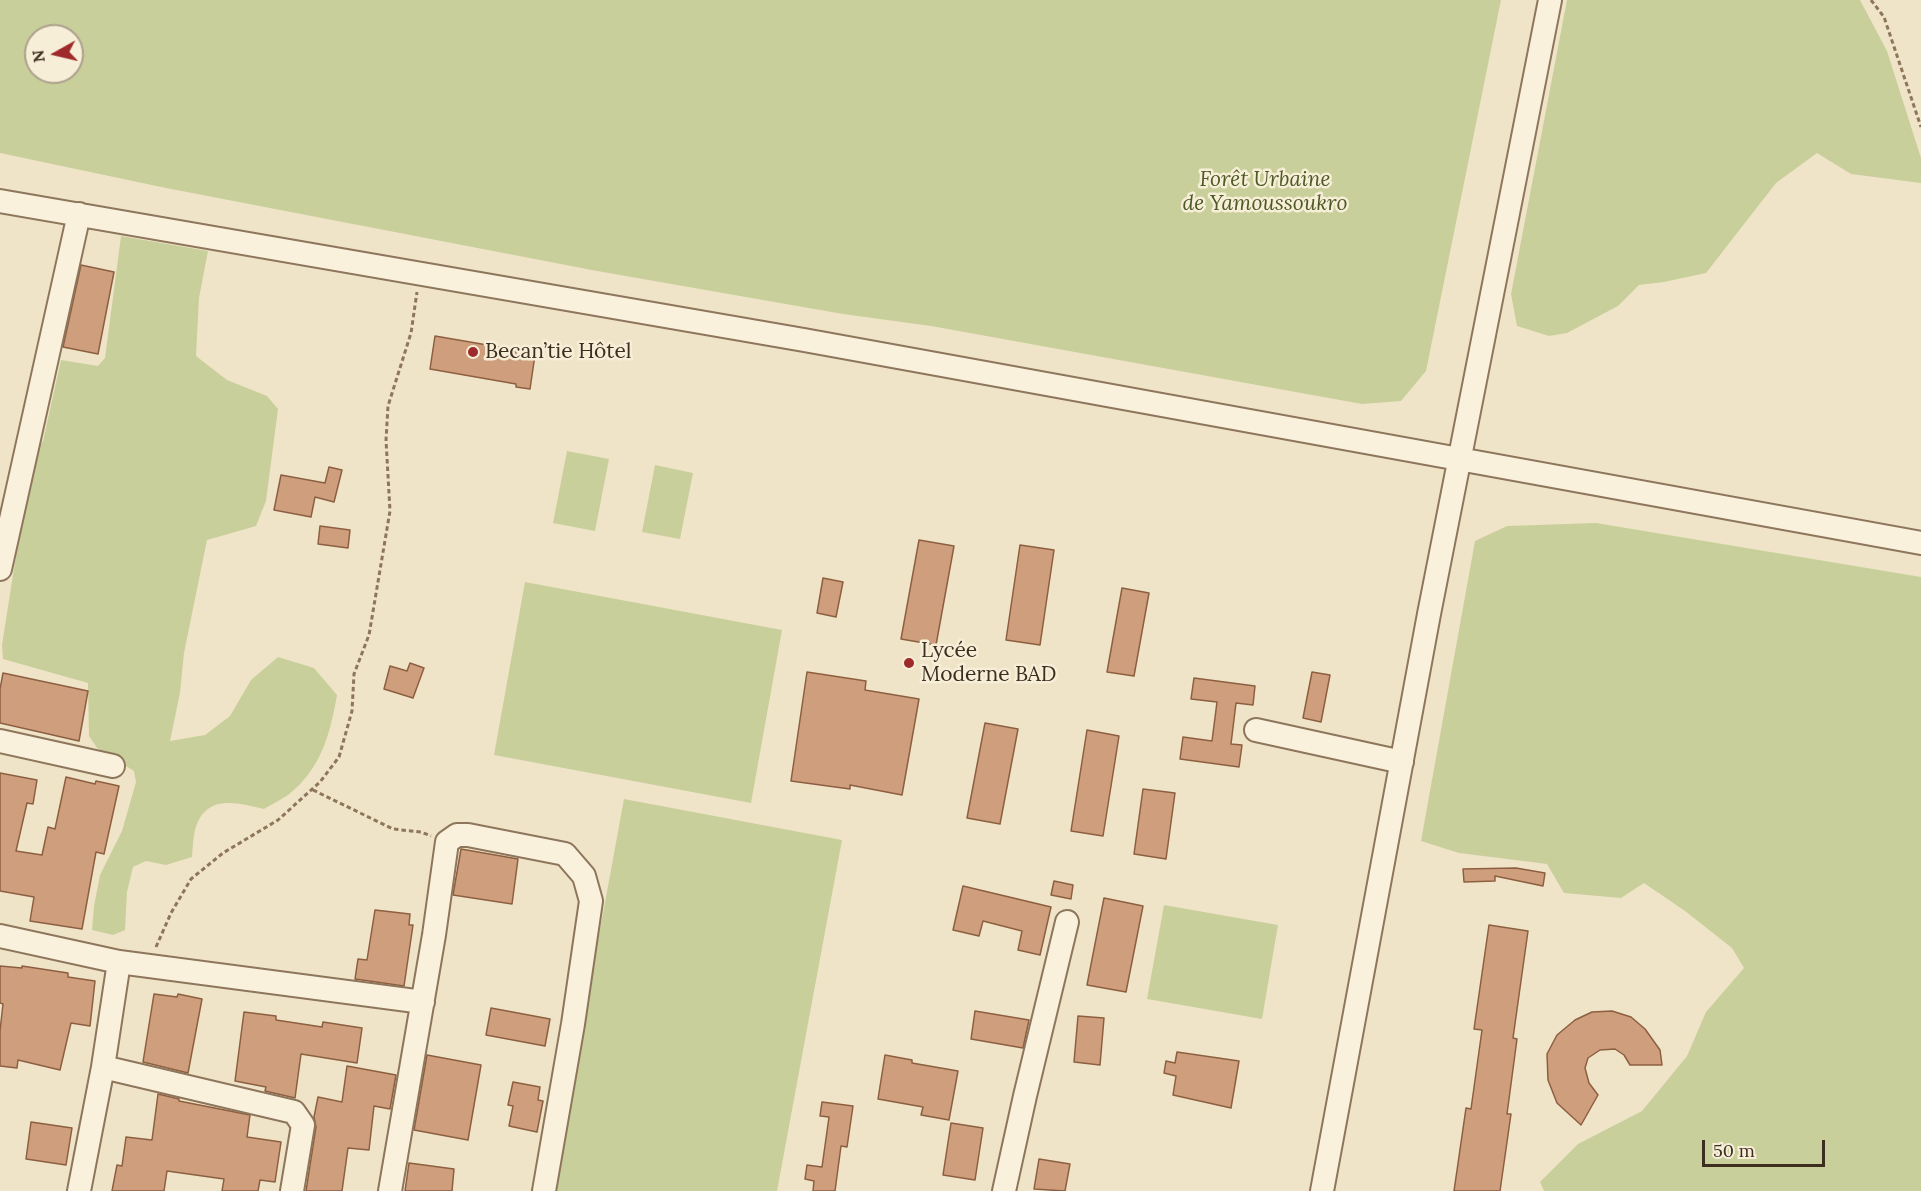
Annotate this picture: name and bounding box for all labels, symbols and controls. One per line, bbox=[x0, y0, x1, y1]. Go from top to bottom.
north arrow bbox=[24, 24, 84, 84]
text: N bbox=[27, 49, 49, 64]
park label: Forêt Urbaine de Yamoussoukro bbox=[1183, 167, 1347, 217]
place label: Becan’tie Hôtel bbox=[485, 339, 632, 365]
marker: Becan’tie Hôtel bbox=[466, 345, 480, 359]
place label: Lycée Moderne BAD bbox=[921, 638, 1056, 688]
marker: Lycée Moderne BAD bbox=[902, 656, 916, 670]
scale bar bbox=[1705, 1128, 1828, 1166]
text: 50 m bbox=[1713, 1139, 1755, 1162]

